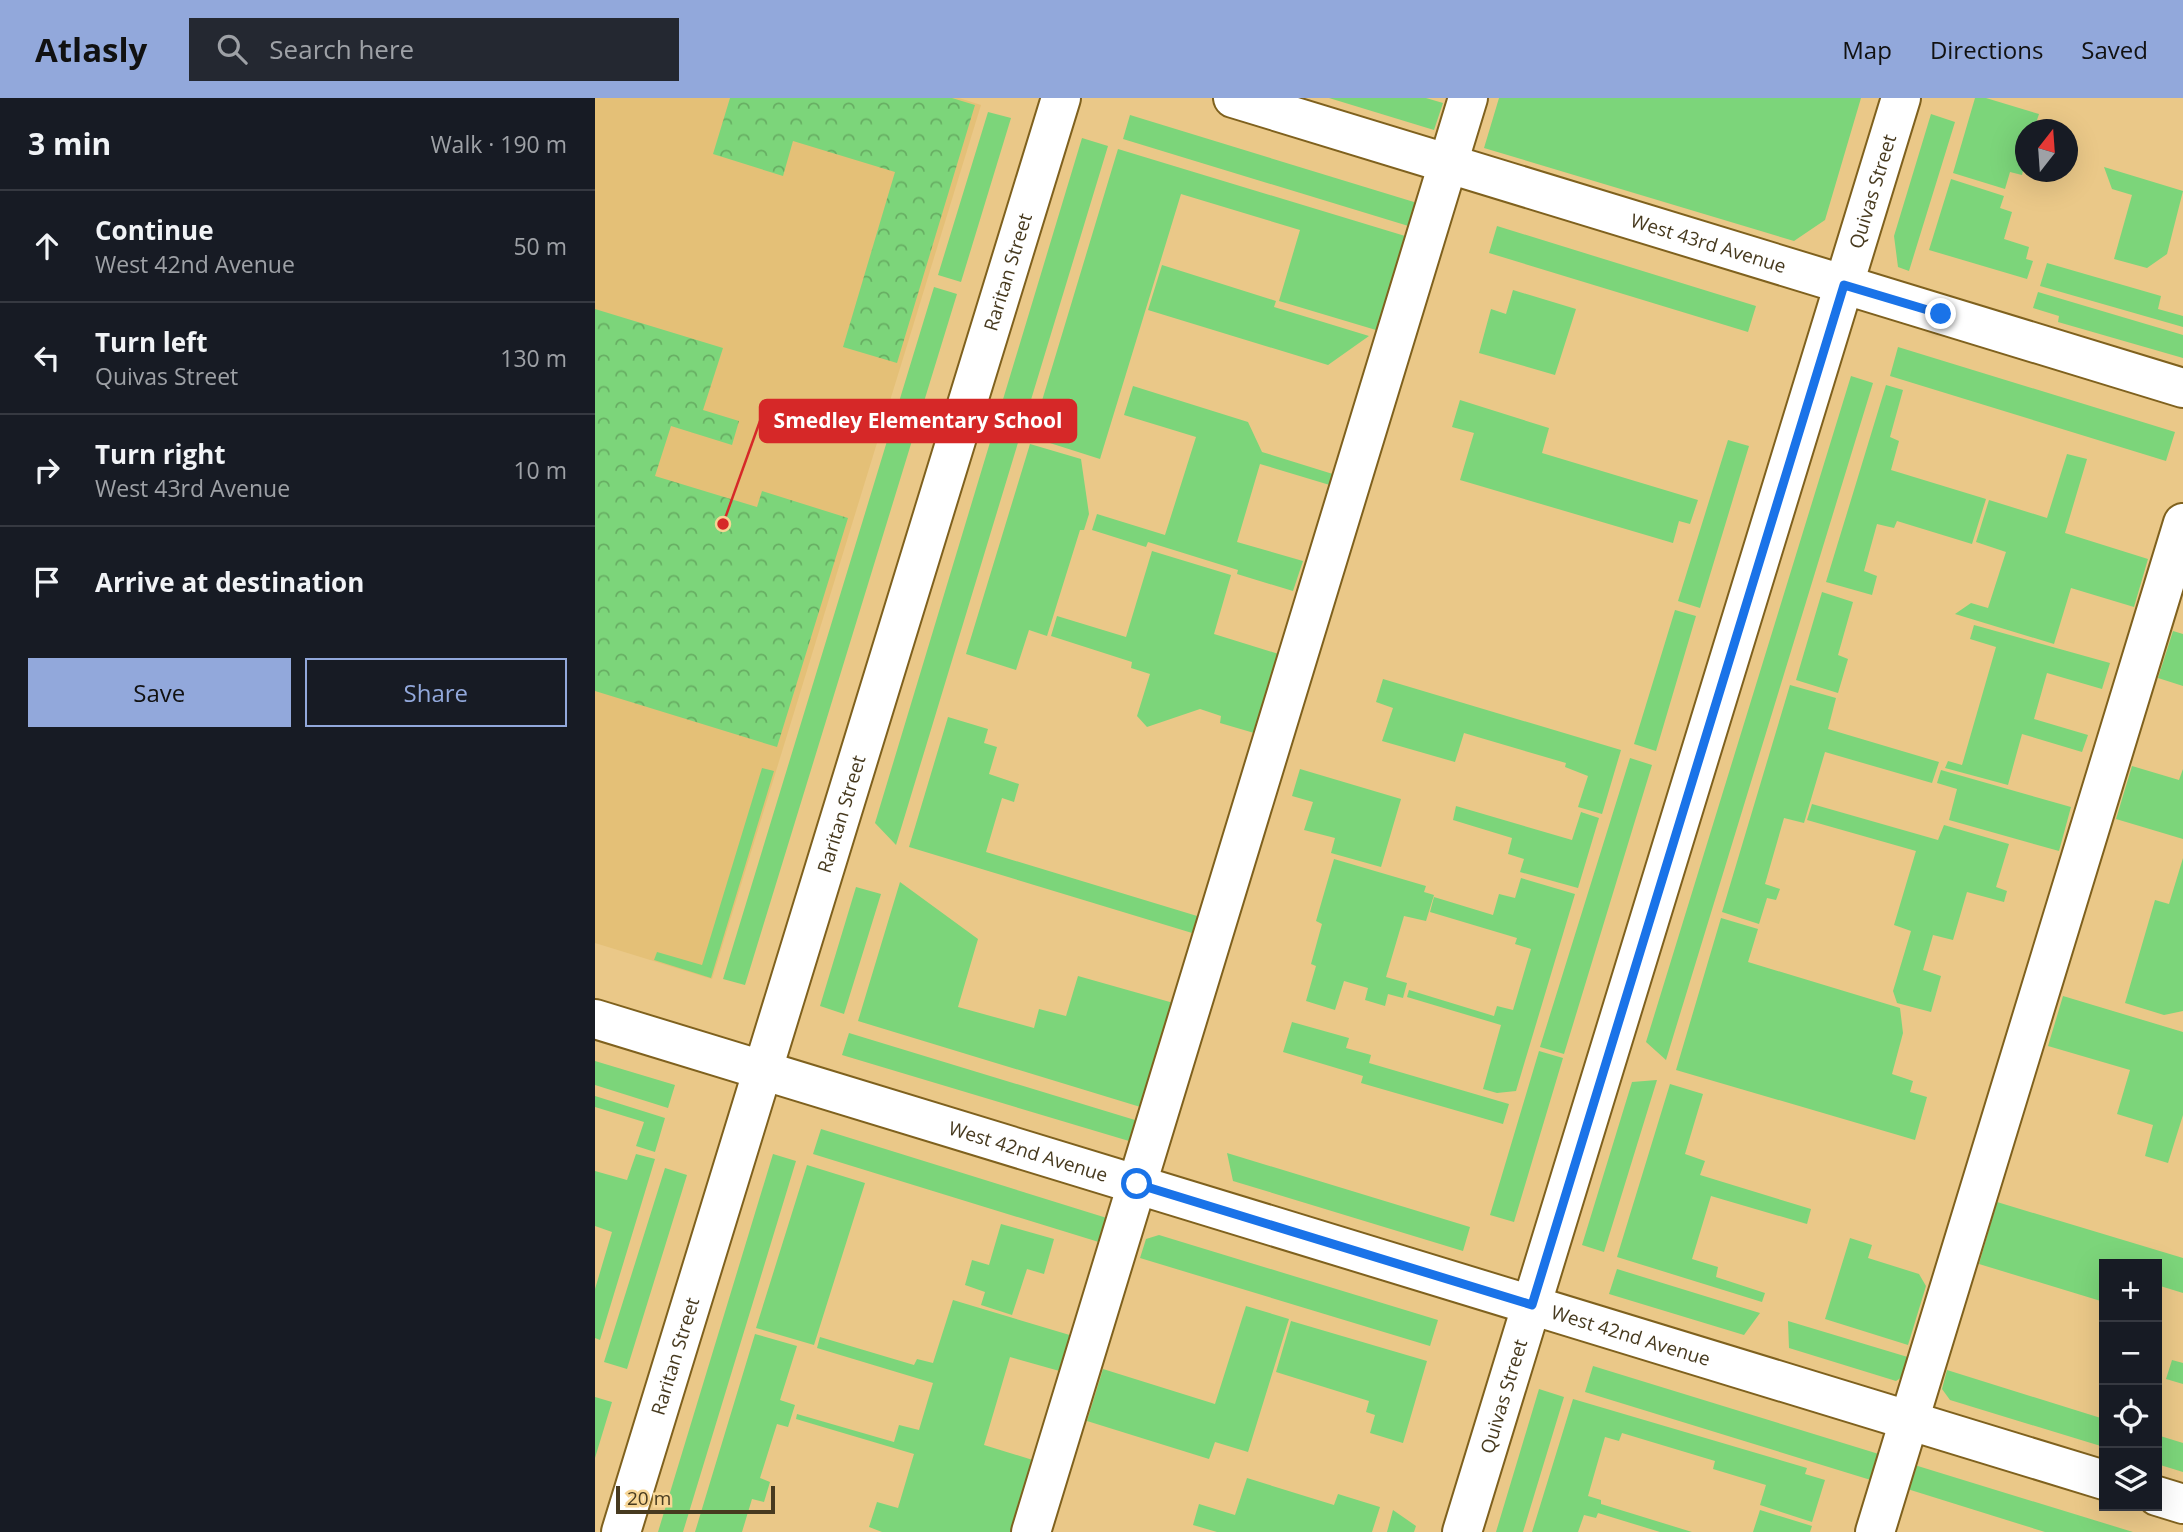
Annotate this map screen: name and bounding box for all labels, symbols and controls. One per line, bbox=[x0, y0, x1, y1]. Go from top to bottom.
search box bbox=[189, 18, 679, 81]
text: Atlasly bbox=[35, 27, 147, 72]
icon: search bbox=[213, 30, 251, 68]
text: Search here bbox=[269, 31, 414, 67]
text: Map bbox=[1842, 33, 1892, 66]
text: Directions bbox=[1930, 33, 2043, 66]
text: Saved bbox=[2081, 33, 2148, 66]
north arrow bbox=[2015, 119, 2078, 182]
text: 3 min bbox=[28, 123, 111, 164]
text: Walk · 190 m bbox=[430, 128, 567, 160]
street label: Quivas Street bbox=[1843, 131, 1902, 252]
street label: West 43rd Avenue bbox=[1627, 207, 1789, 279]
street label: Raritan Street bbox=[977, 210, 1038, 334]
text: Continue bbox=[95, 212, 214, 248]
icon: ahead bbox=[28, 227, 66, 265]
text: 50 m bbox=[513, 230, 567, 262]
text: West 42nd Avenue bbox=[95, 248, 295, 280]
route end bbox=[1925, 298, 1956, 329]
text: Turn left bbox=[95, 324, 207, 360]
icon: left bbox=[28, 339, 66, 377]
text: 130 m bbox=[500, 342, 567, 374]
text: Quivas Street bbox=[95, 360, 238, 392]
callout: Smedley Elementary School bbox=[760, 400, 1076, 442]
text: Smedley Elementary School bbox=[774, 406, 1062, 434]
text: Turn right bbox=[95, 436, 226, 472]
icon: right bbox=[28, 451, 66, 489]
text: 10 m bbox=[513, 454, 567, 486]
text: West 43rd Avenue bbox=[95, 472, 290, 504]
icon: arrive bbox=[28, 563, 66, 601]
text: Arrive at destination bbox=[95, 564, 364, 600]
button: Save bbox=[28, 658, 291, 727]
button: Share bbox=[305, 658, 567, 727]
street label: Raritan Street bbox=[811, 752, 872, 876]
street label: West 42nd Avenue bbox=[945, 1115, 1111, 1188]
route start bbox=[1121, 1168, 1152, 1199]
map controls bbox=[2099, 1259, 2162, 1511]
button: + bbox=[2099, 1259, 2162, 1322]
street label: Raritan Street bbox=[645, 1294, 705, 1418]
street label: West 42nd Avenue bbox=[1548, 1299, 1714, 1372]
button: − bbox=[2099, 1322, 2162, 1385]
street label: Quivas Street bbox=[1474, 1336, 1533, 1457]
button: locate bbox=[2099, 1385, 2162, 1448]
button: layers bbox=[2099, 1448, 2162, 1511]
scale bar bbox=[616, 1483, 775, 1515]
text: 20 m bbox=[627, 1485, 671, 1511]

